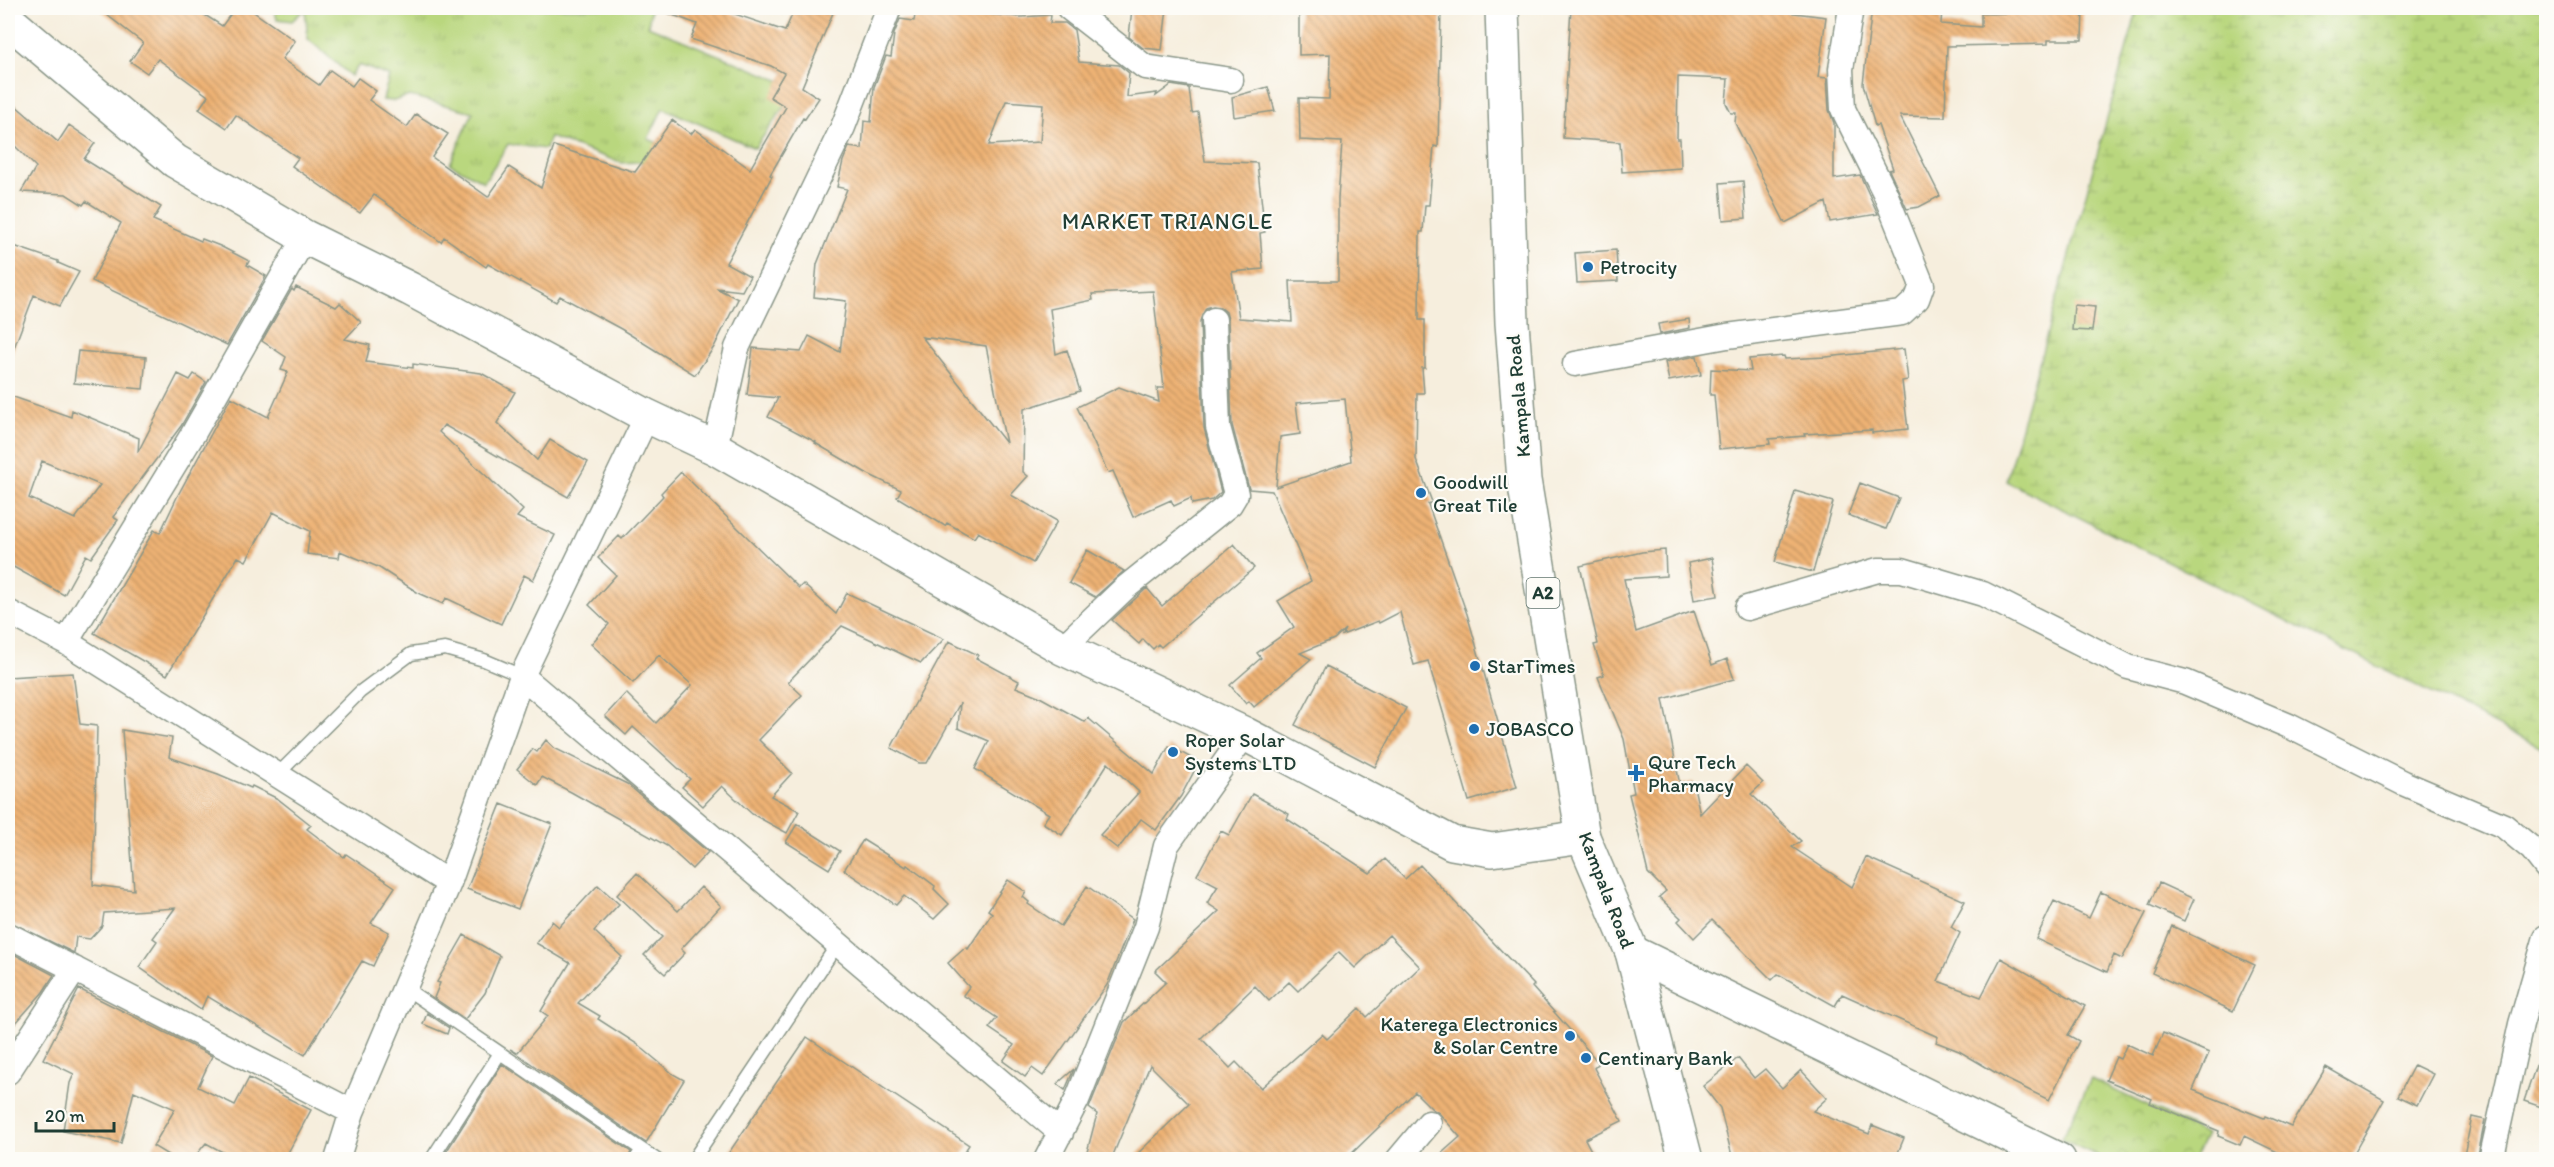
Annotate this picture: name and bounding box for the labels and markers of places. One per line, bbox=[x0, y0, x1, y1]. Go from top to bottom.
place label: Petrocity bbox=[1600, 255, 1678, 279]
marker: Petrocity bbox=[1581, 260, 1595, 274]
place label: Goodwill Great Tile bbox=[1433, 470, 1518, 517]
marker: Goodwill Great Tile bbox=[1414, 486, 1428, 500]
place label: StarTimes bbox=[1487, 654, 1576, 678]
marker: StarTimes bbox=[1468, 659, 1482, 673]
place label: JOBASCO bbox=[1486, 717, 1574, 741]
marker: JOBASCO bbox=[1467, 722, 1481, 736]
place label: Roper Solar Systems LTD bbox=[1185, 728, 1296, 775]
marker: Roper Solar Systems LTD bbox=[1166, 745, 1180, 759]
place label: Qure Tech Pharmacy bbox=[1648, 750, 1736, 797]
marker: Qure Tech Pharmacy bbox=[1629, 766, 1643, 780]
place label: Katerega Electronics & Solar Centre bbox=[1381, 1012, 1558, 1059]
marker: Katerega Electronics & Solar Centre bbox=[1563, 1029, 1577, 1043]
place label: Centinary Bank bbox=[1598, 1046, 1734, 1070]
marker: Centinary Bank bbox=[1579, 1051, 1593, 1065]

